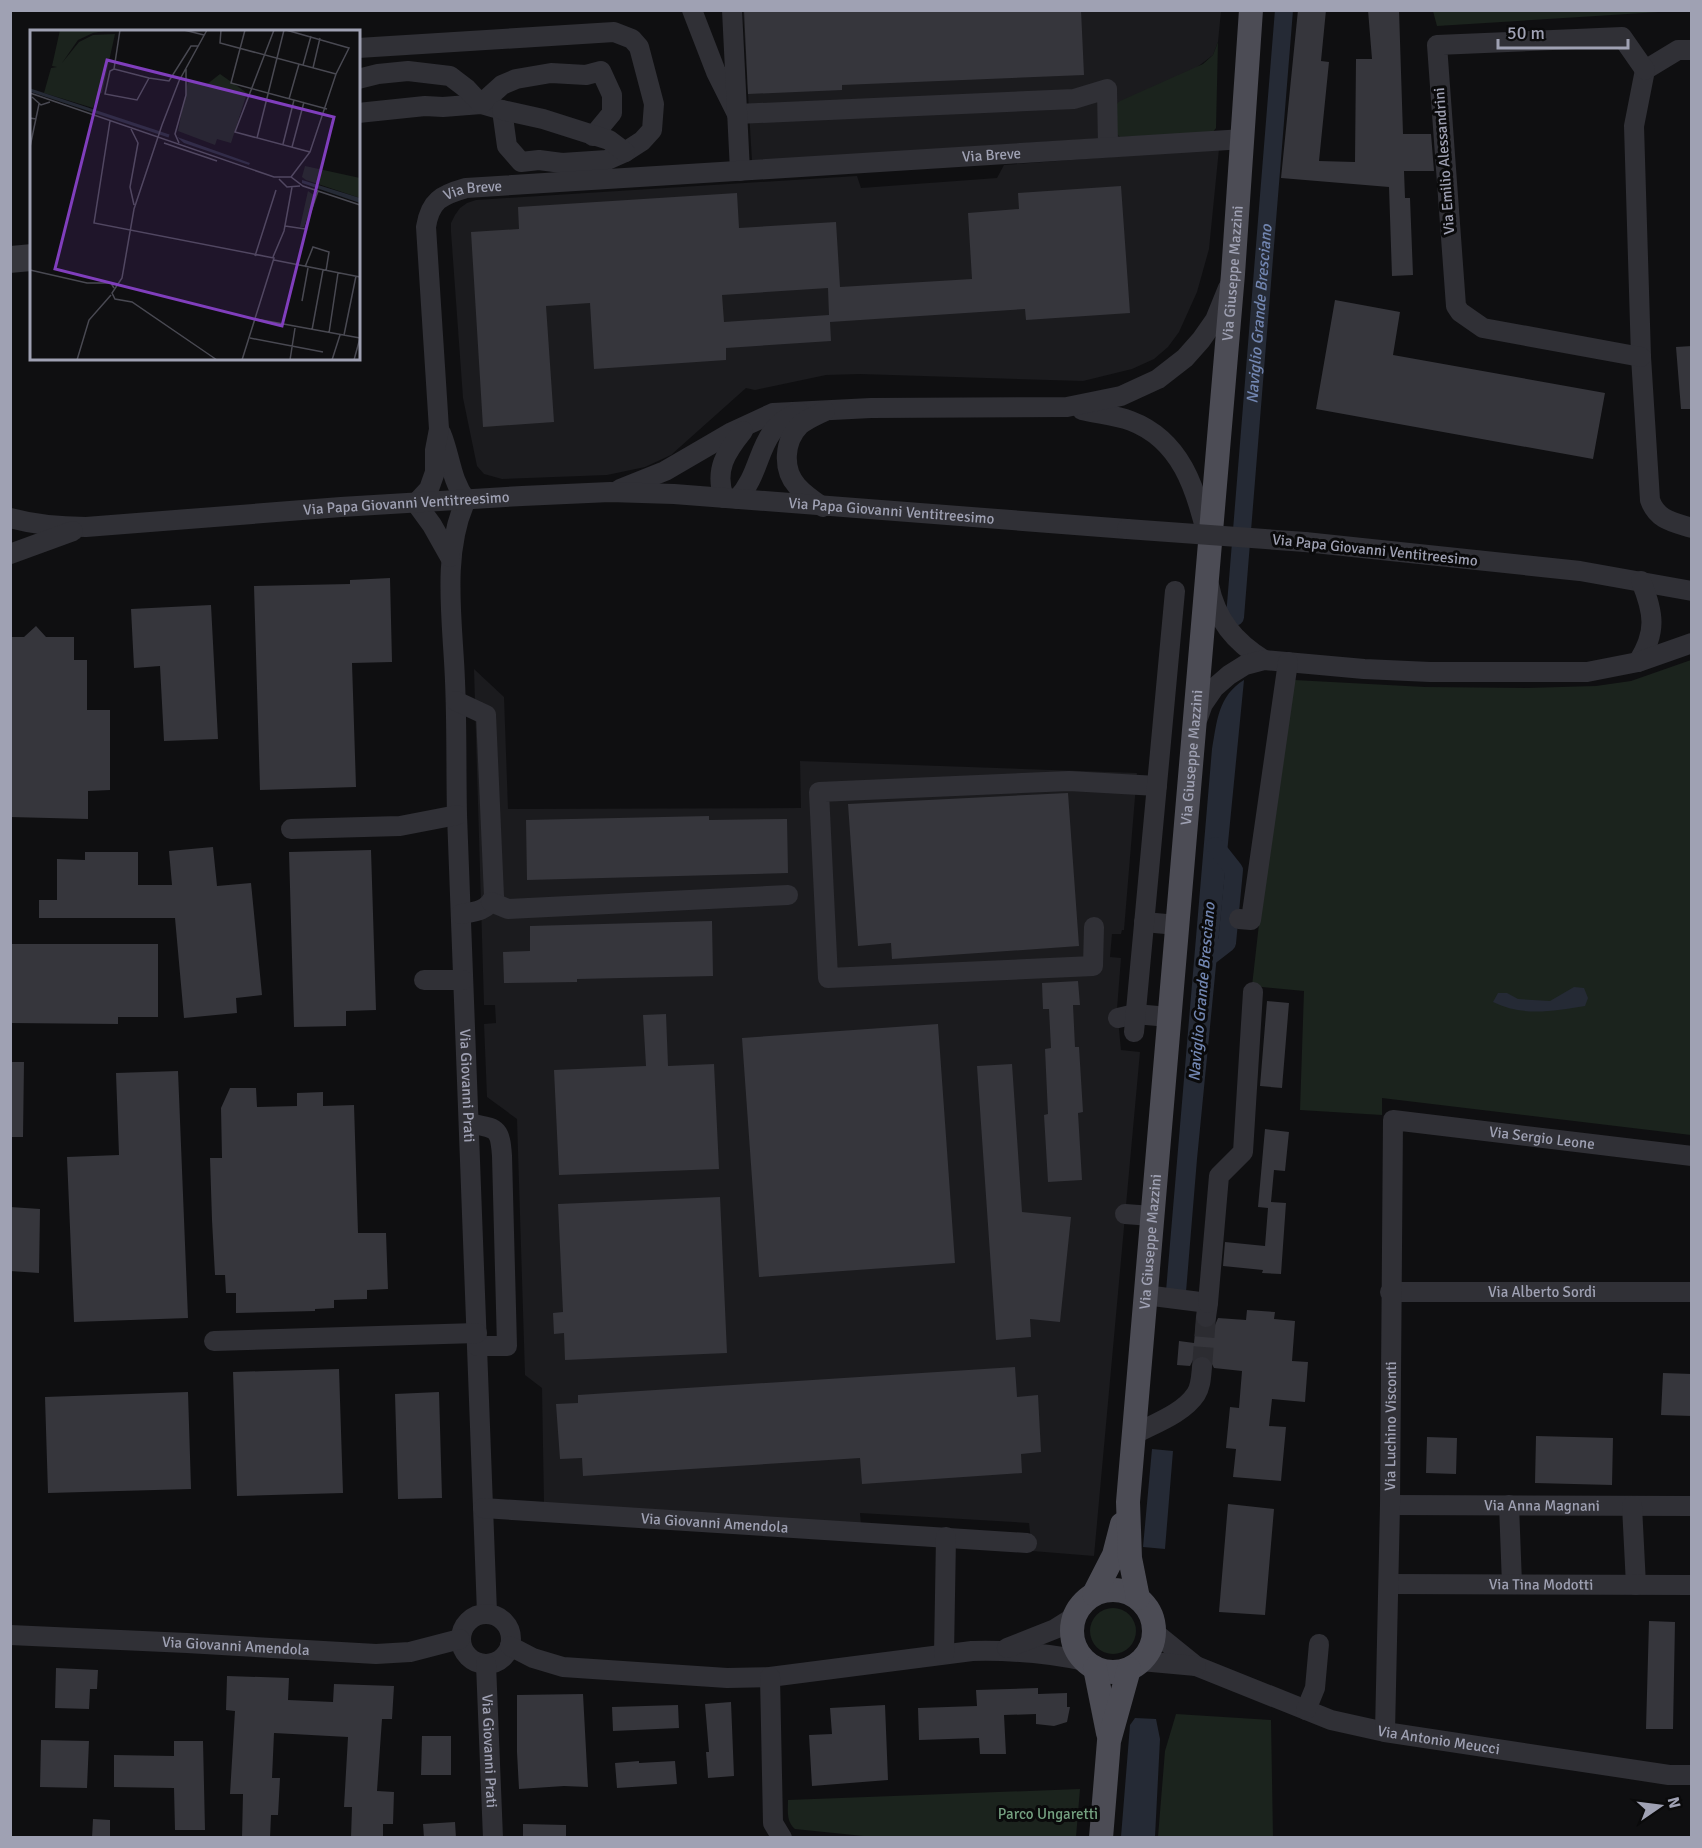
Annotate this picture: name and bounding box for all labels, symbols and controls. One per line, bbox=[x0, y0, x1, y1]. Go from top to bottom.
scale bar bbox=[1498, 12, 1628, 50]
text: 50 m bbox=[1507, 22, 1545, 44]
inset map bbox=[30, 30, 360, 360]
street label: Via Emilio Alessandrini bbox=[1430, 87, 1458, 235]
street label: Via Breve bbox=[961, 144, 1022, 166]
street label: Via Breve bbox=[440, 177, 503, 204]
street label: Via Giuseppe Mazzini bbox=[1218, 205, 1247, 342]
water label: Naviglio Grande Bresciano bbox=[1242, 223, 1277, 404]
street label: Via Papa Giovanni Ventitreesimo bbox=[302, 488, 510, 519]
street label: Via Papa Giovanni Ventitreesimo bbox=[788, 494, 995, 528]
street label: Via Papa Giovanni Ventitreesimo bbox=[1271, 530, 1479, 570]
street label: Via Giuseppe Mazzini bbox=[1177, 689, 1206, 826]
water label: Naviglio Grande Bresciano bbox=[1184, 901, 1220, 1082]
street label: Via Giovanni Prati bbox=[456, 1028, 478, 1143]
street label: Via Sergio Leone bbox=[1488, 1123, 1596, 1153]
street label: Via Giuseppe Mazzini bbox=[1135, 1173, 1165, 1310]
street label: Via Alberto Sordi bbox=[1488, 1283, 1596, 1301]
street label: Via Luchino Visconti bbox=[1381, 1361, 1400, 1491]
street label: Via Anna Magnani bbox=[1484, 1496, 1600, 1515]
street label: Via Giovanni Amendola bbox=[640, 1509, 789, 1537]
street label: Via Tina Modotti bbox=[1489, 1575, 1593, 1594]
street label: Via Giovanni Amendola bbox=[162, 1633, 310, 1659]
street label: Via Giovanni Prati bbox=[478, 1694, 501, 1808]
street label: Via Antonio Meucci bbox=[1376, 1722, 1501, 1758]
north arrow bbox=[1630, 1776, 1690, 1836]
text: N bbox=[1663, 1795, 1685, 1810]
park label: Parco Ungaretti bbox=[998, 1805, 1098, 1823]

